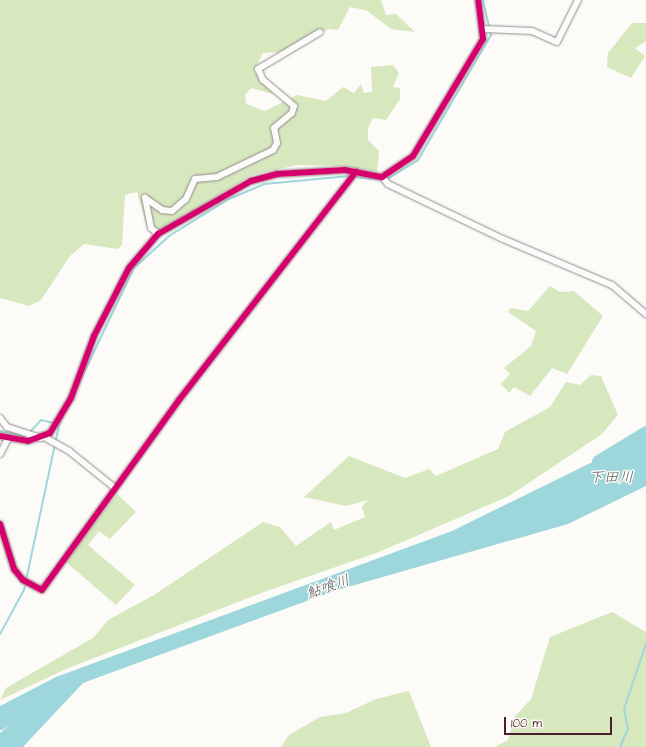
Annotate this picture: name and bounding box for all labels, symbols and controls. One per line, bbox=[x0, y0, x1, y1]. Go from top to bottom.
water label: 下田川 bbox=[589, 469, 633, 487]
water label: 鮎喰川 bbox=[304, 571, 352, 603]
scale bar bbox=[506, 709, 614, 735]
text: 100 m bbox=[511, 715, 542, 732]

